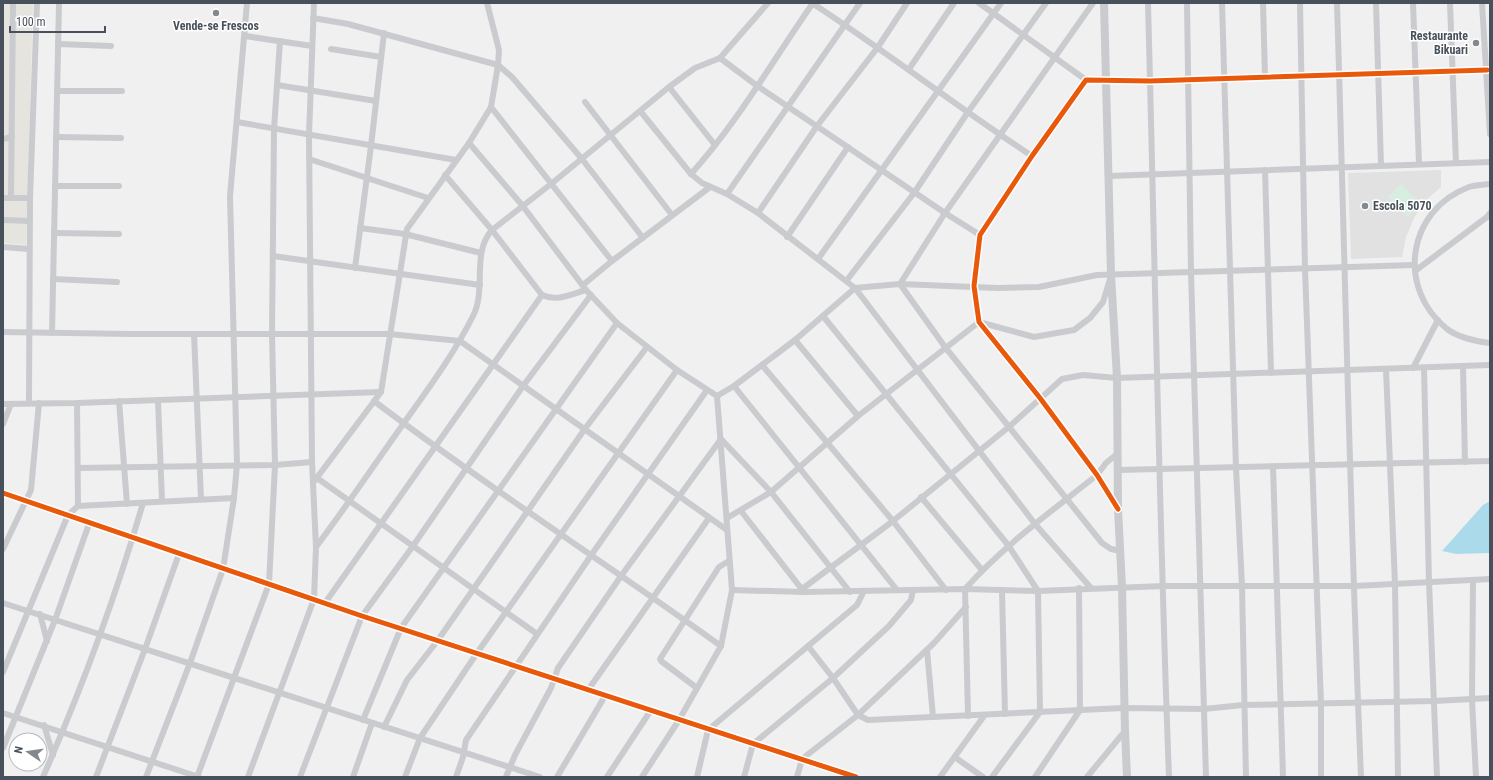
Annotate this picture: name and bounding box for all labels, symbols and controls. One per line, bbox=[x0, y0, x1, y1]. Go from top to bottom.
scale bar bbox=[10, 8, 105, 34]
marker: Vende-se Frescos bbox=[211, 8, 221, 18]
text: 100 m bbox=[16, 15, 46, 29]
place label: Vende-se Frescos bbox=[173, 19, 259, 33]
place label: Restaurante Bikuari bbox=[1410, 29, 1468, 57]
marker: Restaurante Bikuari bbox=[1471, 38, 1481, 48]
place label: Escola 5070 bbox=[1373, 199, 1432, 213]
marker: Escola 5070 bbox=[1360, 201, 1370, 211]
north arrow bbox=[8, 732, 48, 772]
text: N bbox=[12, 745, 26, 755]

